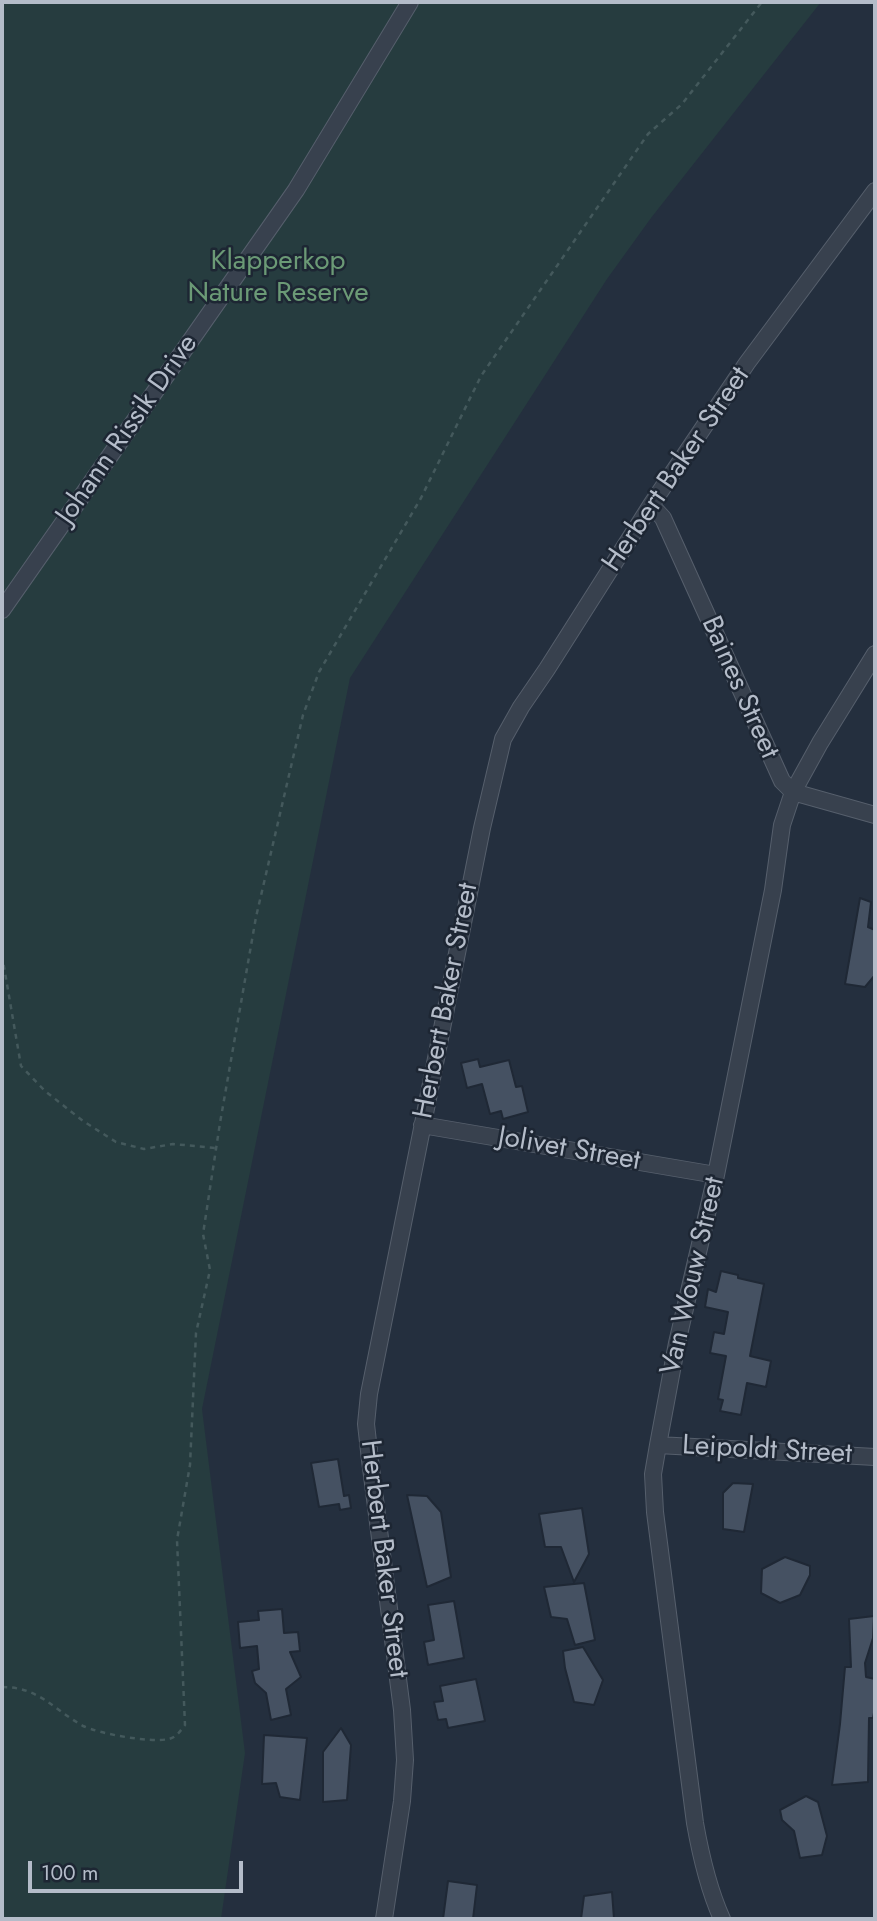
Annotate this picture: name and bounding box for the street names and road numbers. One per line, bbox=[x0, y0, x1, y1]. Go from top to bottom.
street label: Johann Rissik Drive bbox=[50, 329, 206, 531]
street label: Herbert Baker Street bbox=[596, 361, 758, 579]
street label: Baines Street bbox=[693, 612, 785, 764]
street label: Herbert Baker Street bbox=[408, 880, 486, 1122]
street label: Jolivet Street bbox=[495, 1121, 643, 1179]
street label: Van Wouw Street bbox=[655, 1174, 733, 1378]
street label: Leipoldt Street bbox=[681, 1430, 853, 1472]
street label: Herbert Baker Street bbox=[352, 1438, 414, 1680]

